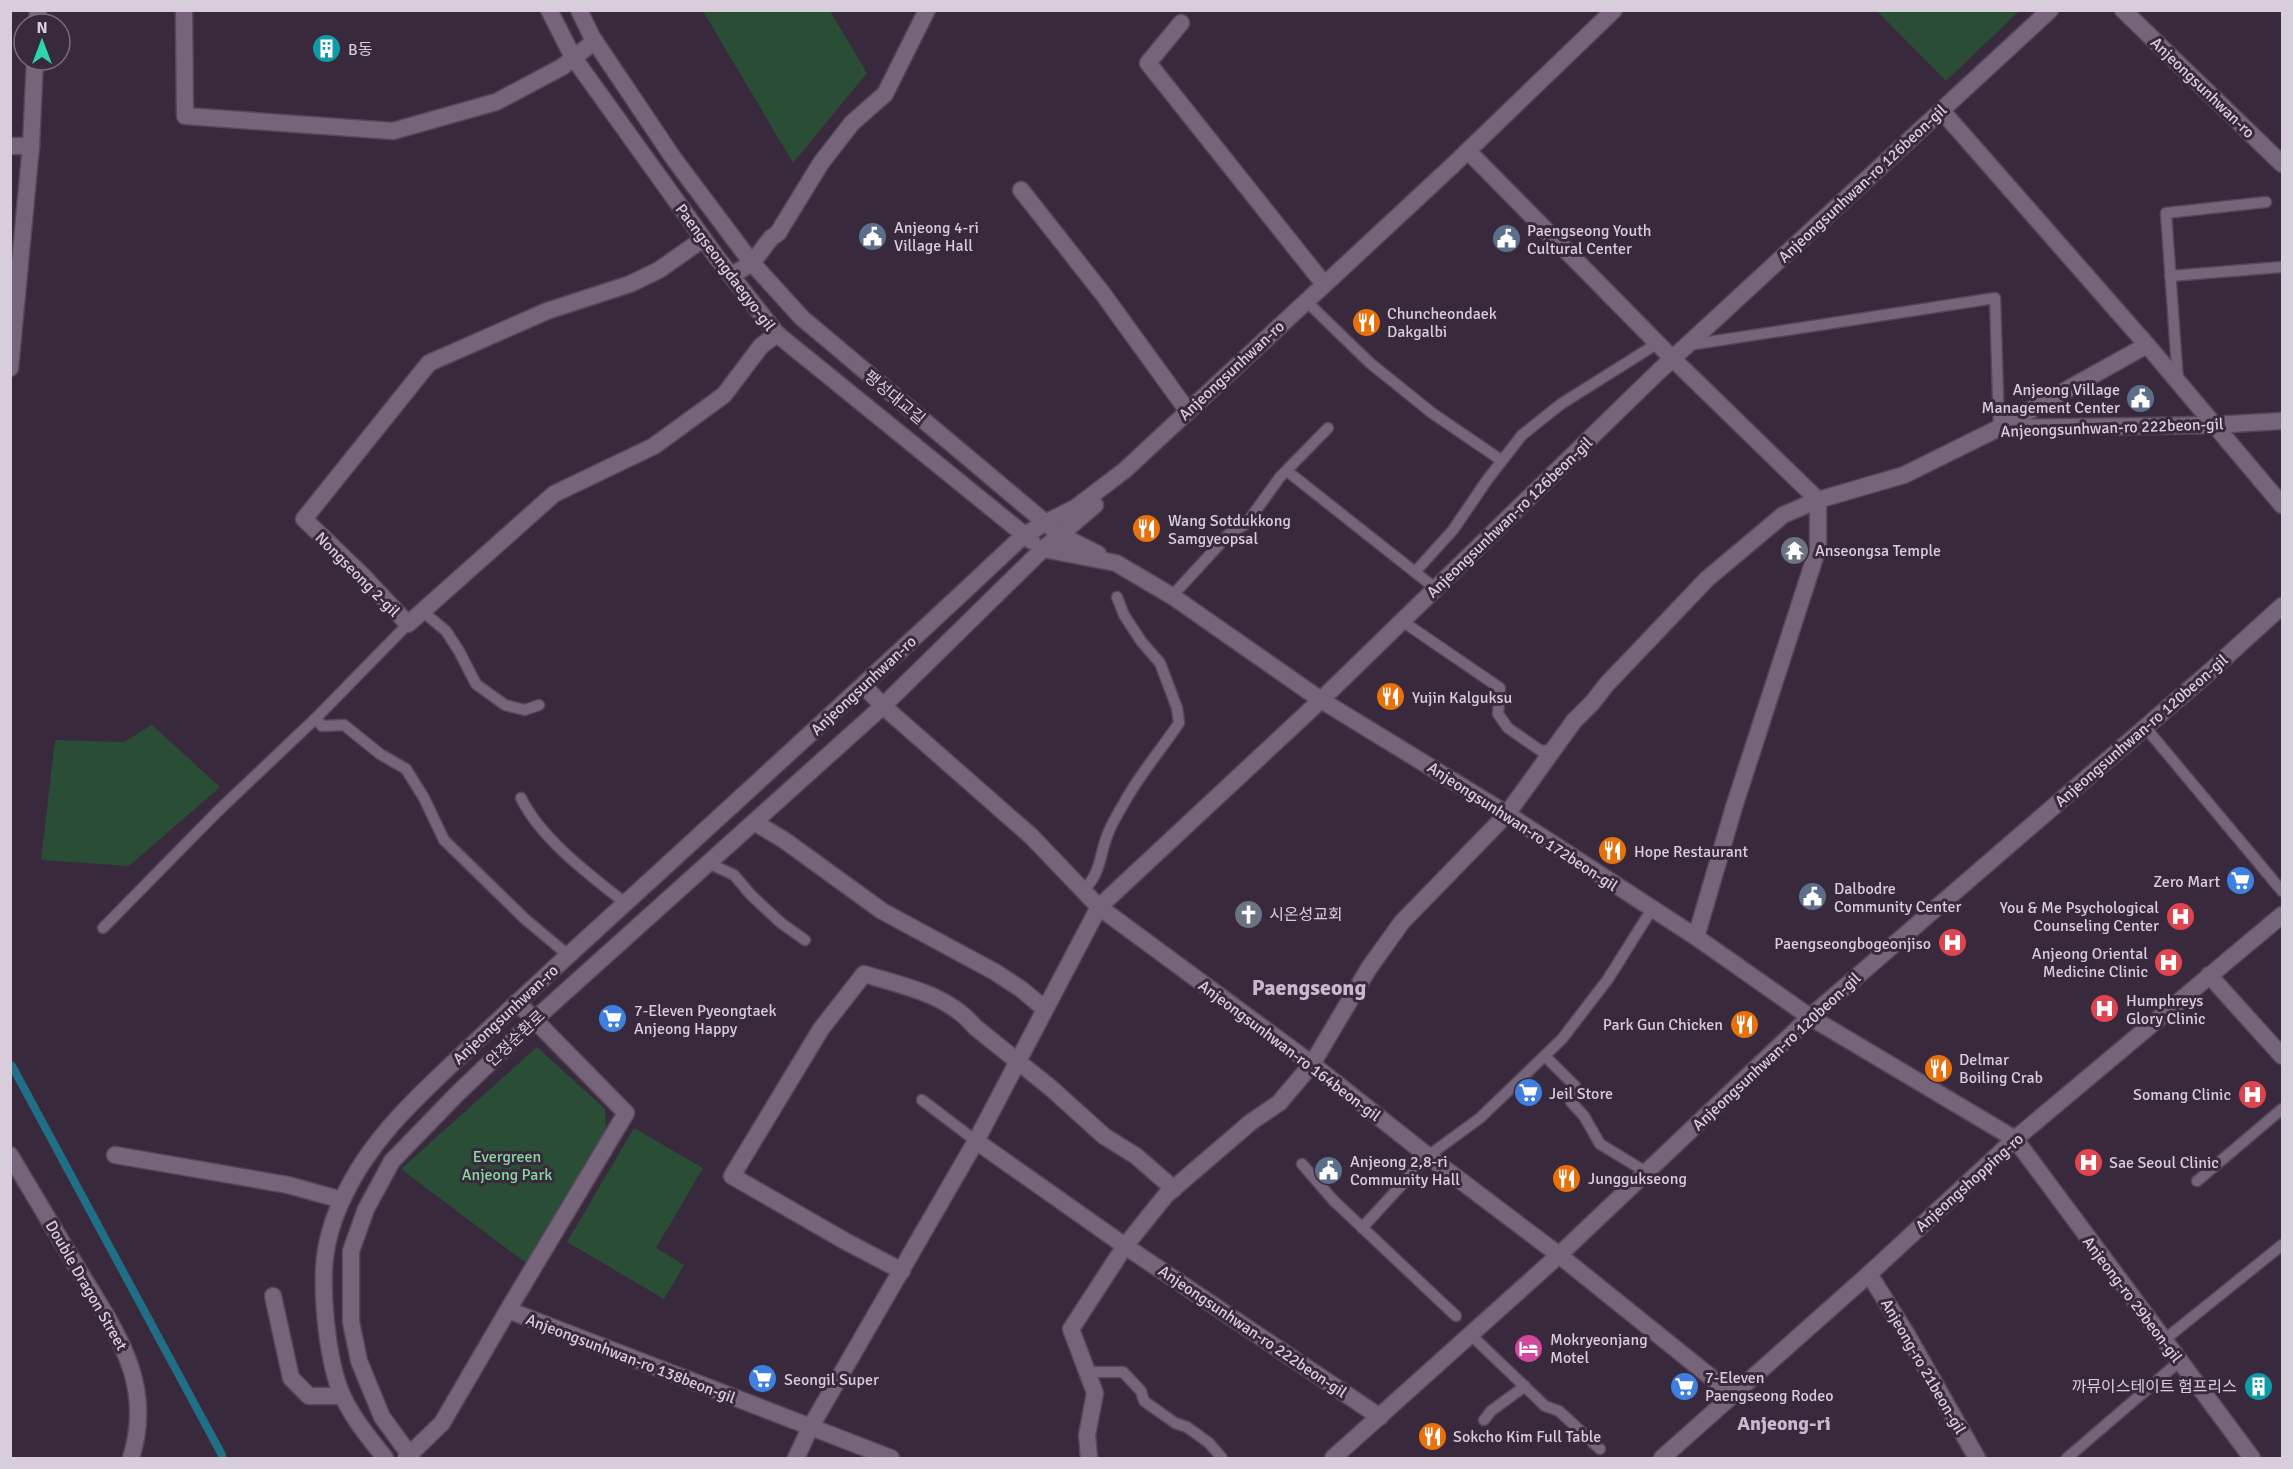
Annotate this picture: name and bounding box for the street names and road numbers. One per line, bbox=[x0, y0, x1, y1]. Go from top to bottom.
street label: Anjeongsunhwan-ro bbox=[2146, 33, 2259, 143]
street label: Anjeongsunhwan-ro 126beon-gil bbox=[1774, 100, 1951, 267]
street label: Paengseongdaegyo-gil bbox=[671, 200, 780, 335]
street label: Anjeongsunhwan-ro bbox=[1175, 317, 1289, 425]
street label: 팽성대교길 bbox=[860, 366, 929, 429]
street label: Anjeongsunhwan-ro 222beon-gil bbox=[2000, 414, 2224, 442]
street label: Anjeongsunhwan-ro 126beon-gil bbox=[1422, 433, 1597, 602]
street label: Nongseong 2-gil bbox=[311, 528, 404, 622]
street label: Anjeongsunhwan-ro bbox=[807, 632, 921, 740]
street label: Anjeongsunhwan-ro 120beon-gil bbox=[2051, 650, 2233, 811]
street label: Anjeongsunhwan-ro 172beon-gil bbox=[1423, 758, 1622, 896]
street label: Anjeongsunhwan-ro bbox=[449, 961, 563, 1069]
street label: Anjeongsunhwan-ro 120beon-gil bbox=[1688, 968, 1865, 1135]
street label: Anjeongsunhwan-ro 164beon-gil bbox=[1194, 976, 1385, 1126]
street label: 안정순환로 bbox=[482, 1006, 550, 1071]
street label: Anjeongshopping-ro bbox=[1912, 1129, 2028, 1237]
street label: Double Dragon Street bbox=[41, 1217, 132, 1354]
street label: Anjeong-ro 29beon-gil bbox=[2078, 1232, 2186, 1367]
street label: Anjeongsunhwan-ro 222beon-gil bbox=[1154, 1261, 1351, 1403]
street label: Anjeong-ro 21beon-gil bbox=[1876, 1295, 1970, 1438]
street label: Anjeongsunhwan-ro 138beon-gil bbox=[523, 1310, 739, 1408]

